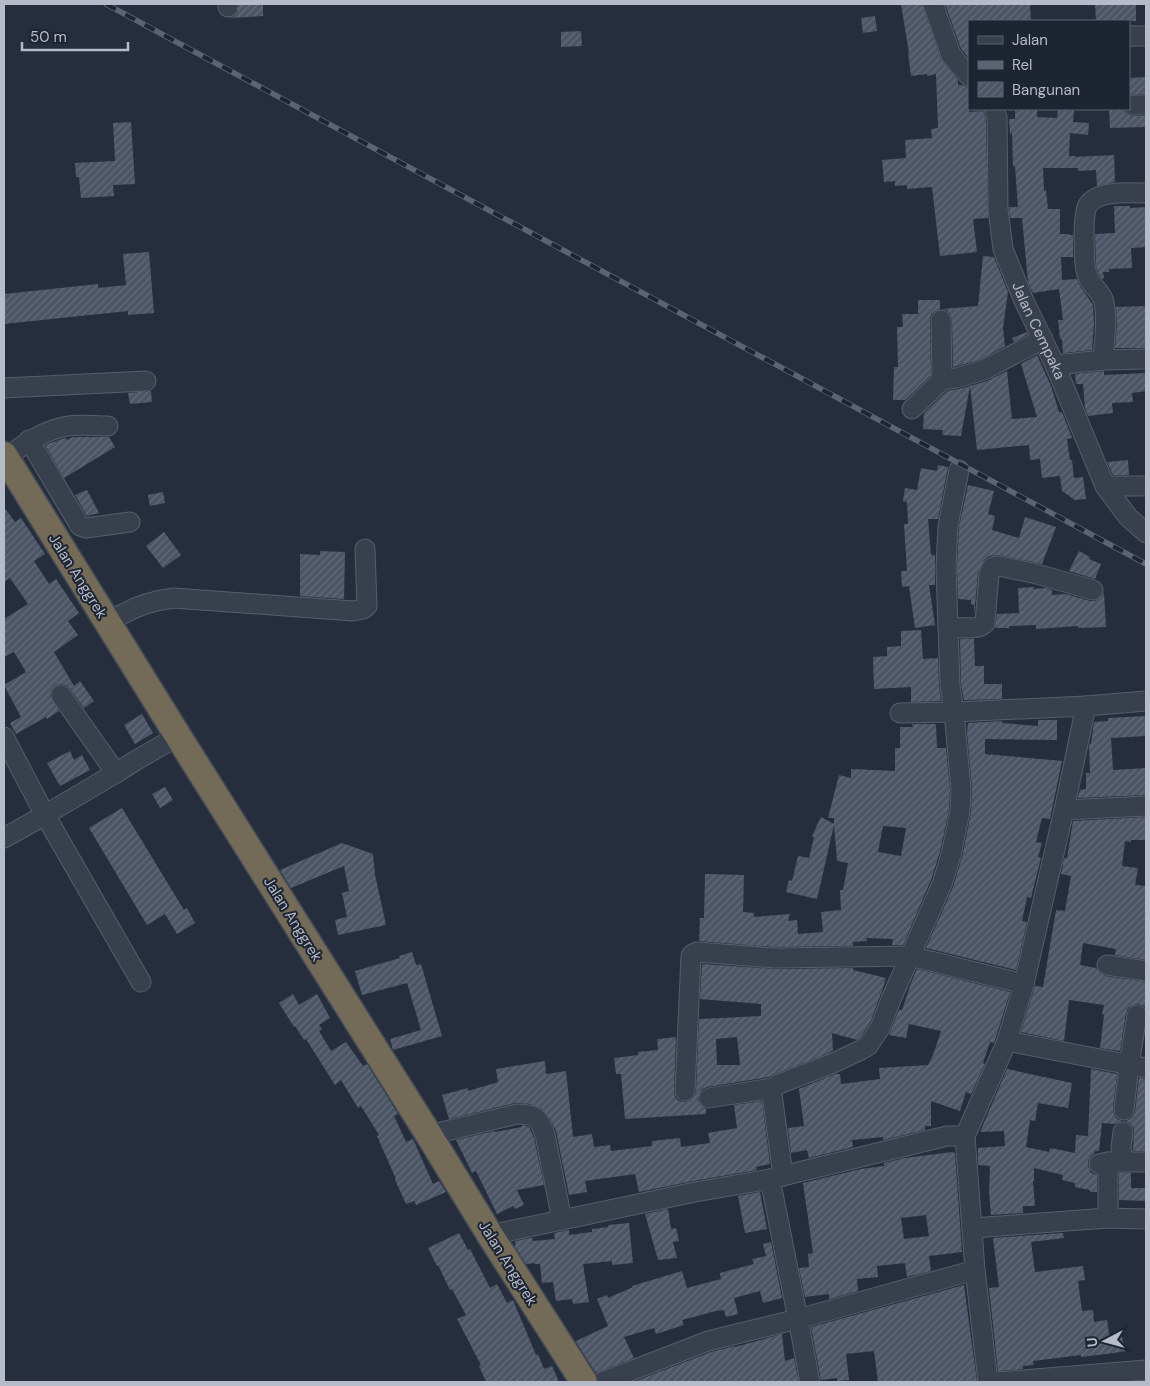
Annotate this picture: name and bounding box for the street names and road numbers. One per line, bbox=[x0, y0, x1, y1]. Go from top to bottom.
street label: Jalan Cempaka bbox=[1007, 279, 1070, 383]
street label: Jalan Anggrek bbox=[44, 530, 112, 623]
street label: Jalan Anggrek bbox=[259, 873, 327, 966]
street label: Jalan Anggrek bbox=[474, 1217, 542, 1310]

